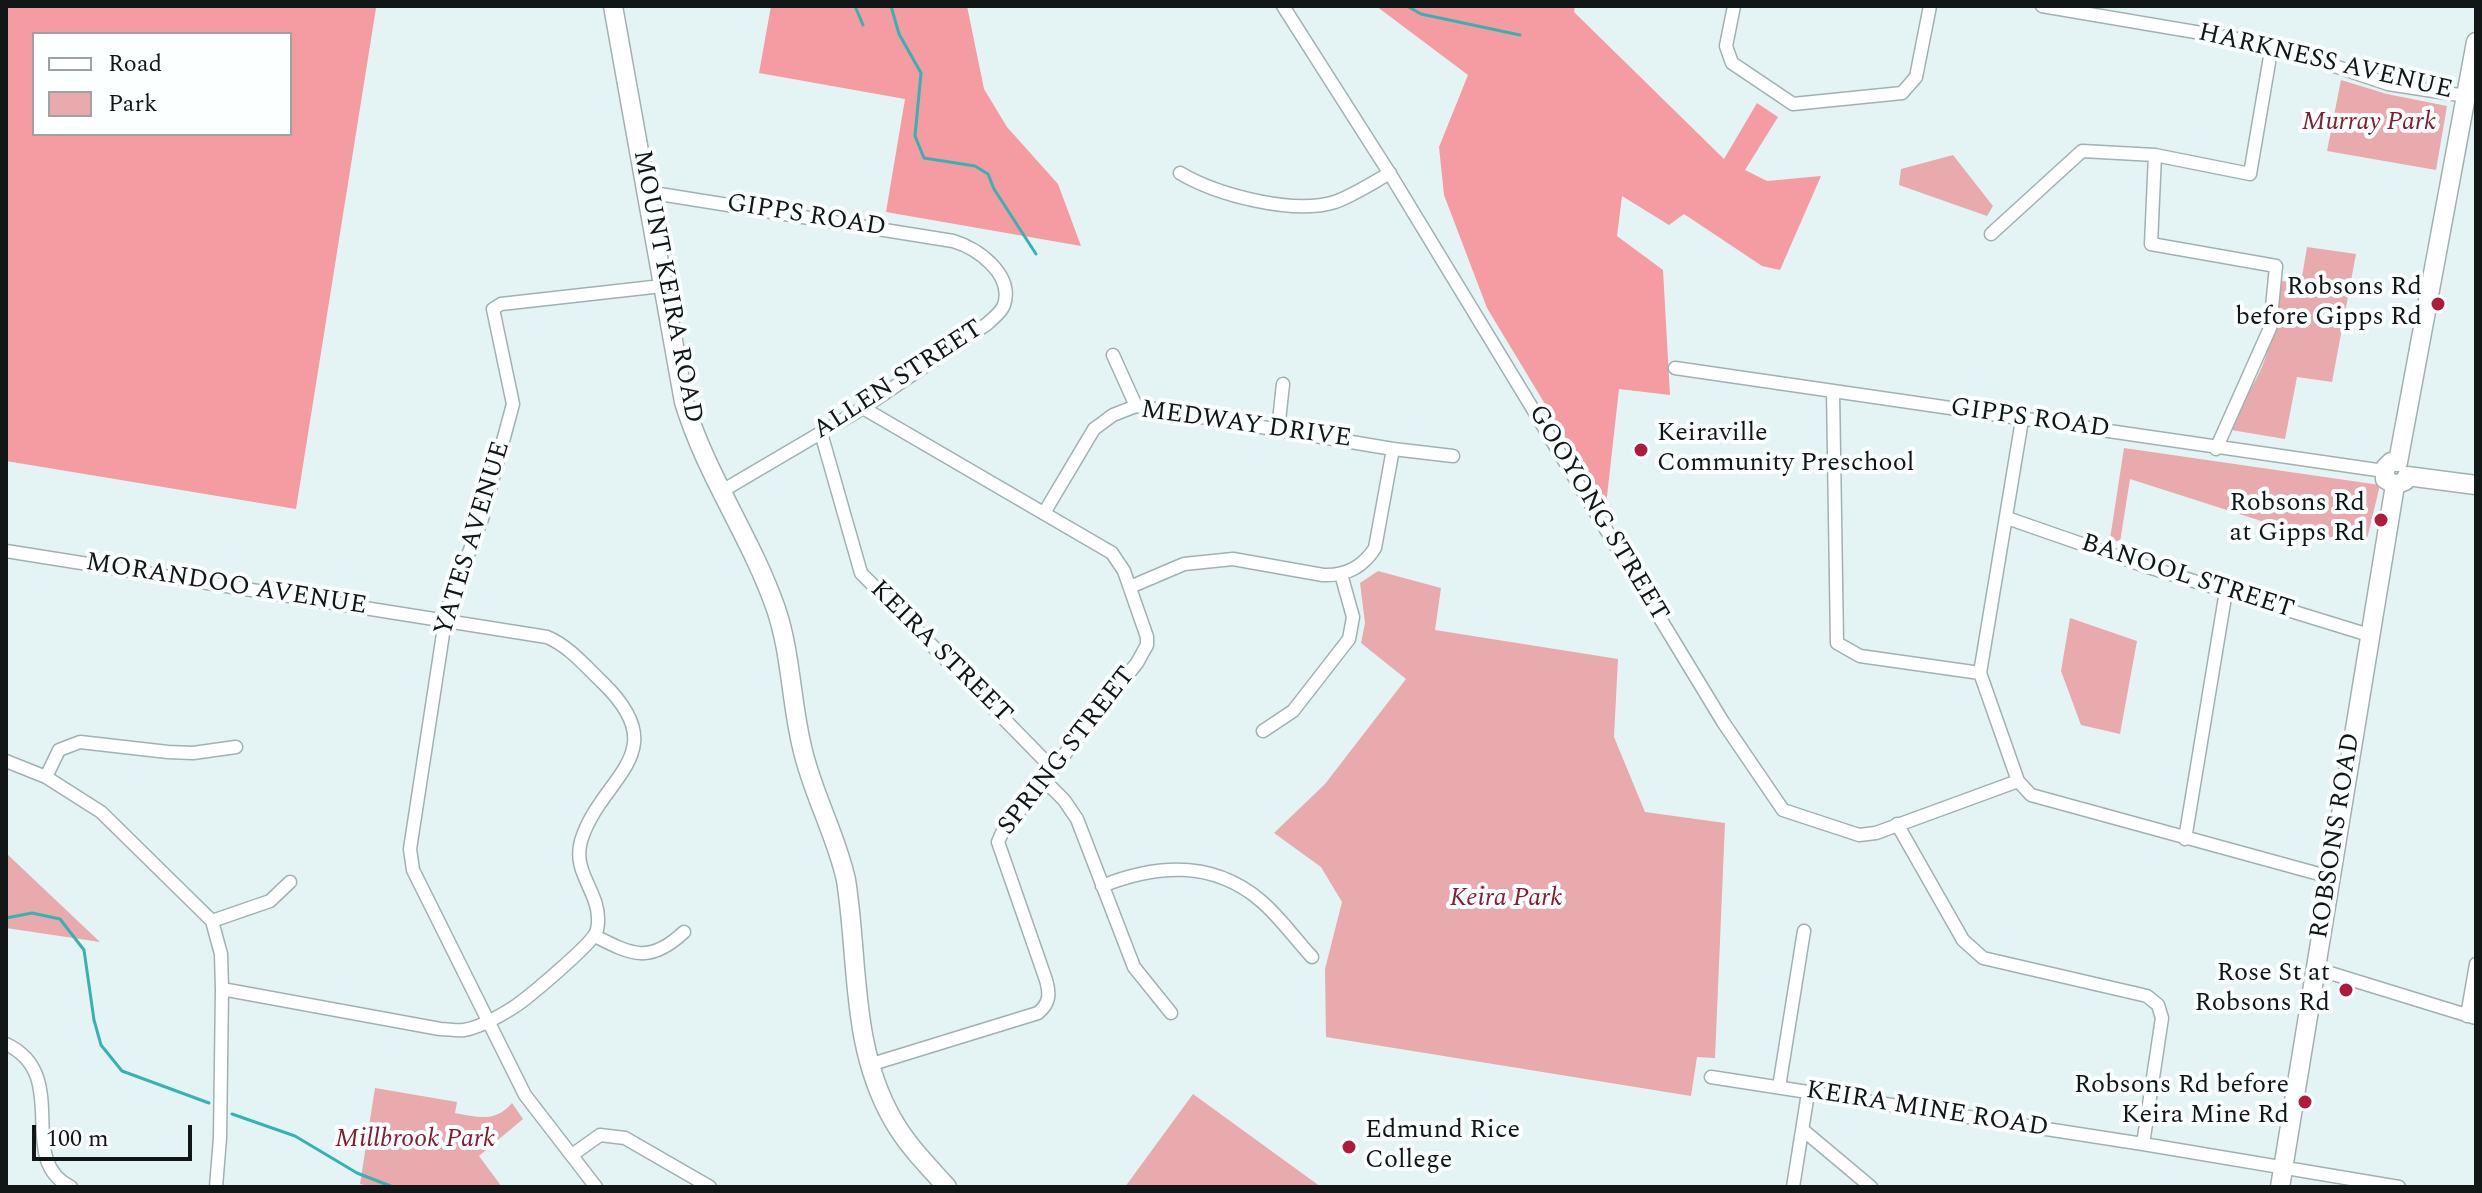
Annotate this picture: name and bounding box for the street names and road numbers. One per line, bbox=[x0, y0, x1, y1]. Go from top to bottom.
street label: HARKNESS AVENUE bbox=[2195, 19, 2455, 107]
street label: MOUNT KEIRA ROAD bbox=[624, 148, 708, 426]
street label: GIPPS ROAD bbox=[724, 189, 888, 245]
street label: ALLEN STREET bbox=[808, 315, 990, 447]
street label: GIPPS ROAD bbox=[1948, 393, 2112, 447]
street label: MEDWAY DRIVE bbox=[1139, 396, 1353, 456]
street label: GOOYONG STREET bbox=[1520, 400, 1674, 628]
street label: YATES AVENUE bbox=[430, 438, 518, 640]
street label: BANOOL STREET bbox=[2077, 529, 2297, 627]
street label: MORANDOO AVENUE bbox=[83, 548, 369, 624]
street label: KEIRA STREET bbox=[862, 575, 1018, 731]
street label: SPRING STREET bbox=[993, 662, 1143, 842]
street label: ROBSONS ROAD bbox=[2305, 731, 2369, 941]
street label: KEIRA MINE ROAD bbox=[1804, 1076, 2050, 1146]

